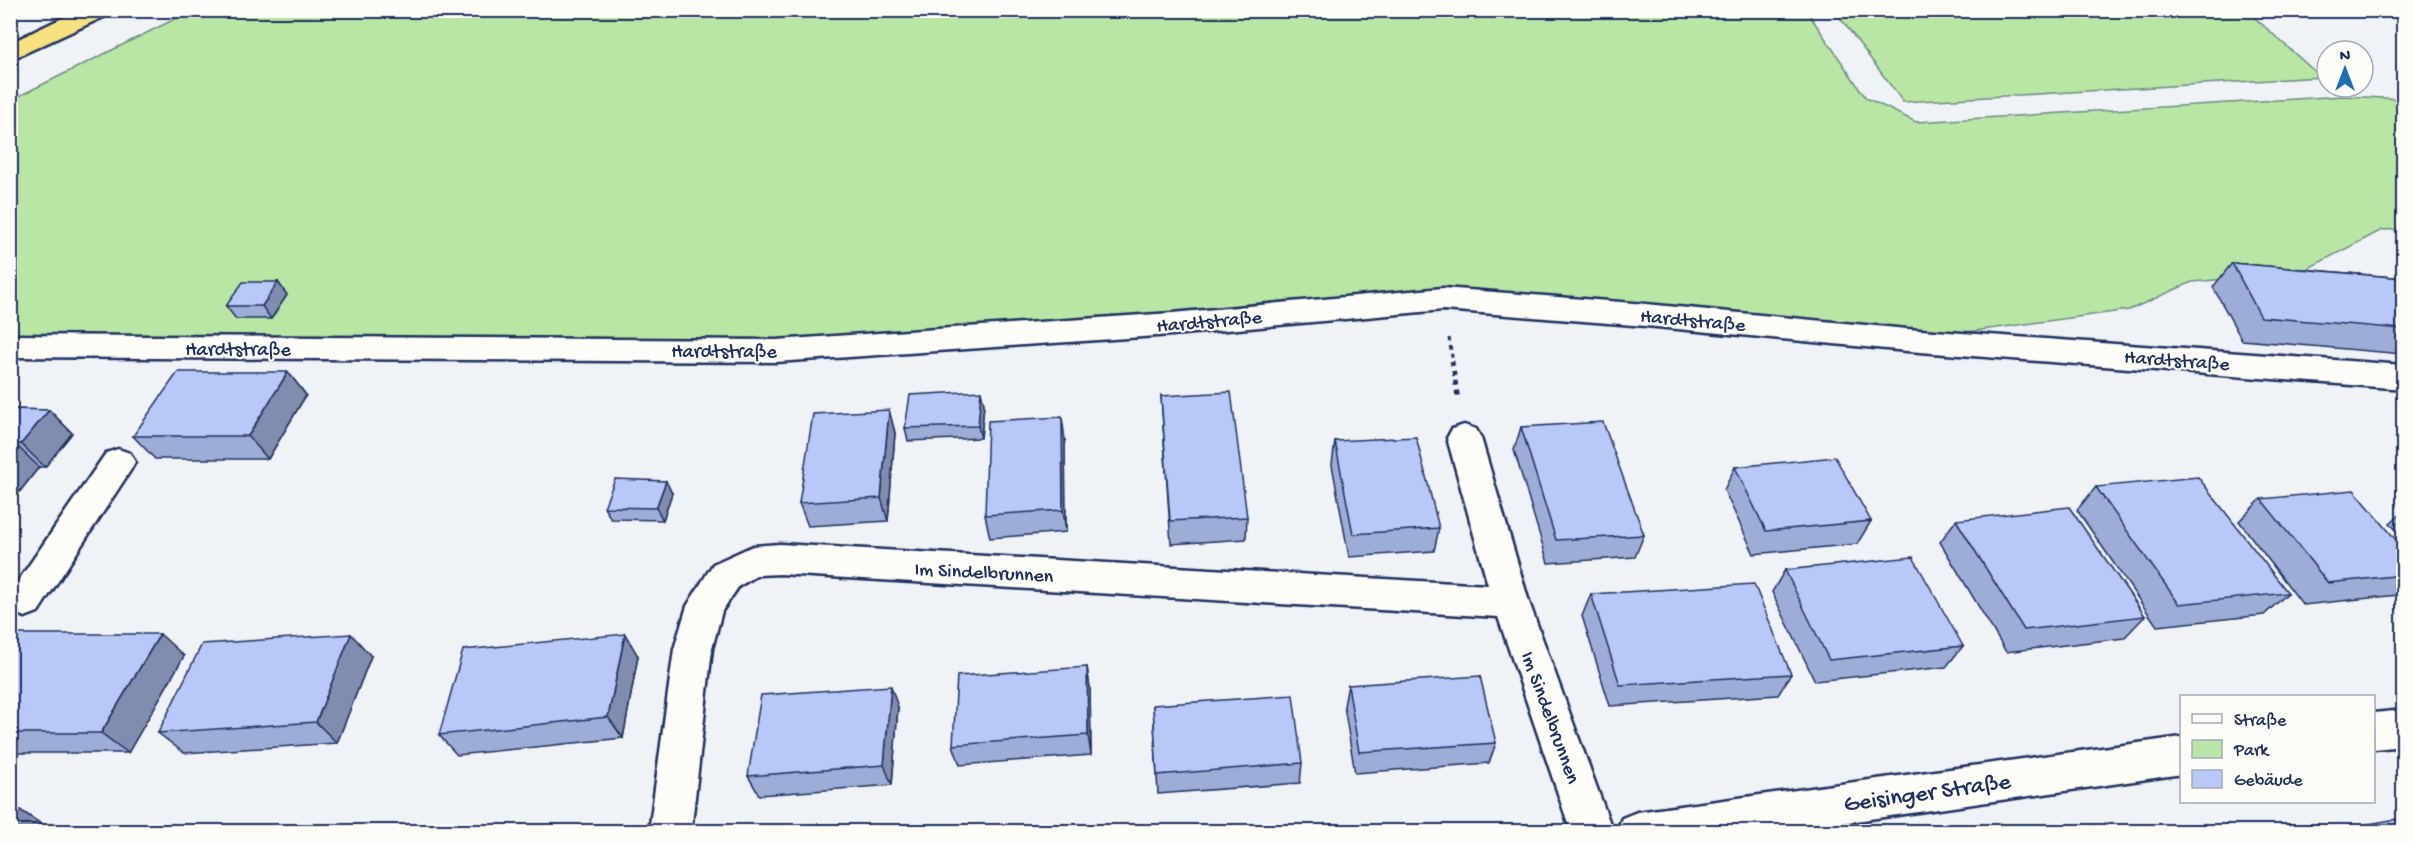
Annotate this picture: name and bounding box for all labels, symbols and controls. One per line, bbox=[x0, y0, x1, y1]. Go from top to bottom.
north arrow bbox=[2315, 39, 2375, 99]
text: N bbox=[2340, 48, 2351, 67]
street label: Hardtstraße bbox=[1639, 306, 1747, 339]
street label: Hardtstraße bbox=[1156, 307, 1264, 340]
street label: Hardtstraße bbox=[185, 340, 292, 363]
street label: Hardtstraße bbox=[671, 342, 778, 365]
street label: Hardtstraße bbox=[2123, 347, 2231, 378]
street label: Im Sindelbrunnen bbox=[914, 559, 1054, 590]
street label: Im Sindelbrunnen bbox=[1514, 649, 1583, 788]
legend bbox=[2180, 695, 2375, 803]
text: Straße bbox=[2234, 711, 2287, 732]
text: Park bbox=[2233, 741, 2270, 762]
street label: Geisinger Straße bbox=[1842, 768, 2013, 821]
text: Gebäude bbox=[2234, 771, 2303, 792]

